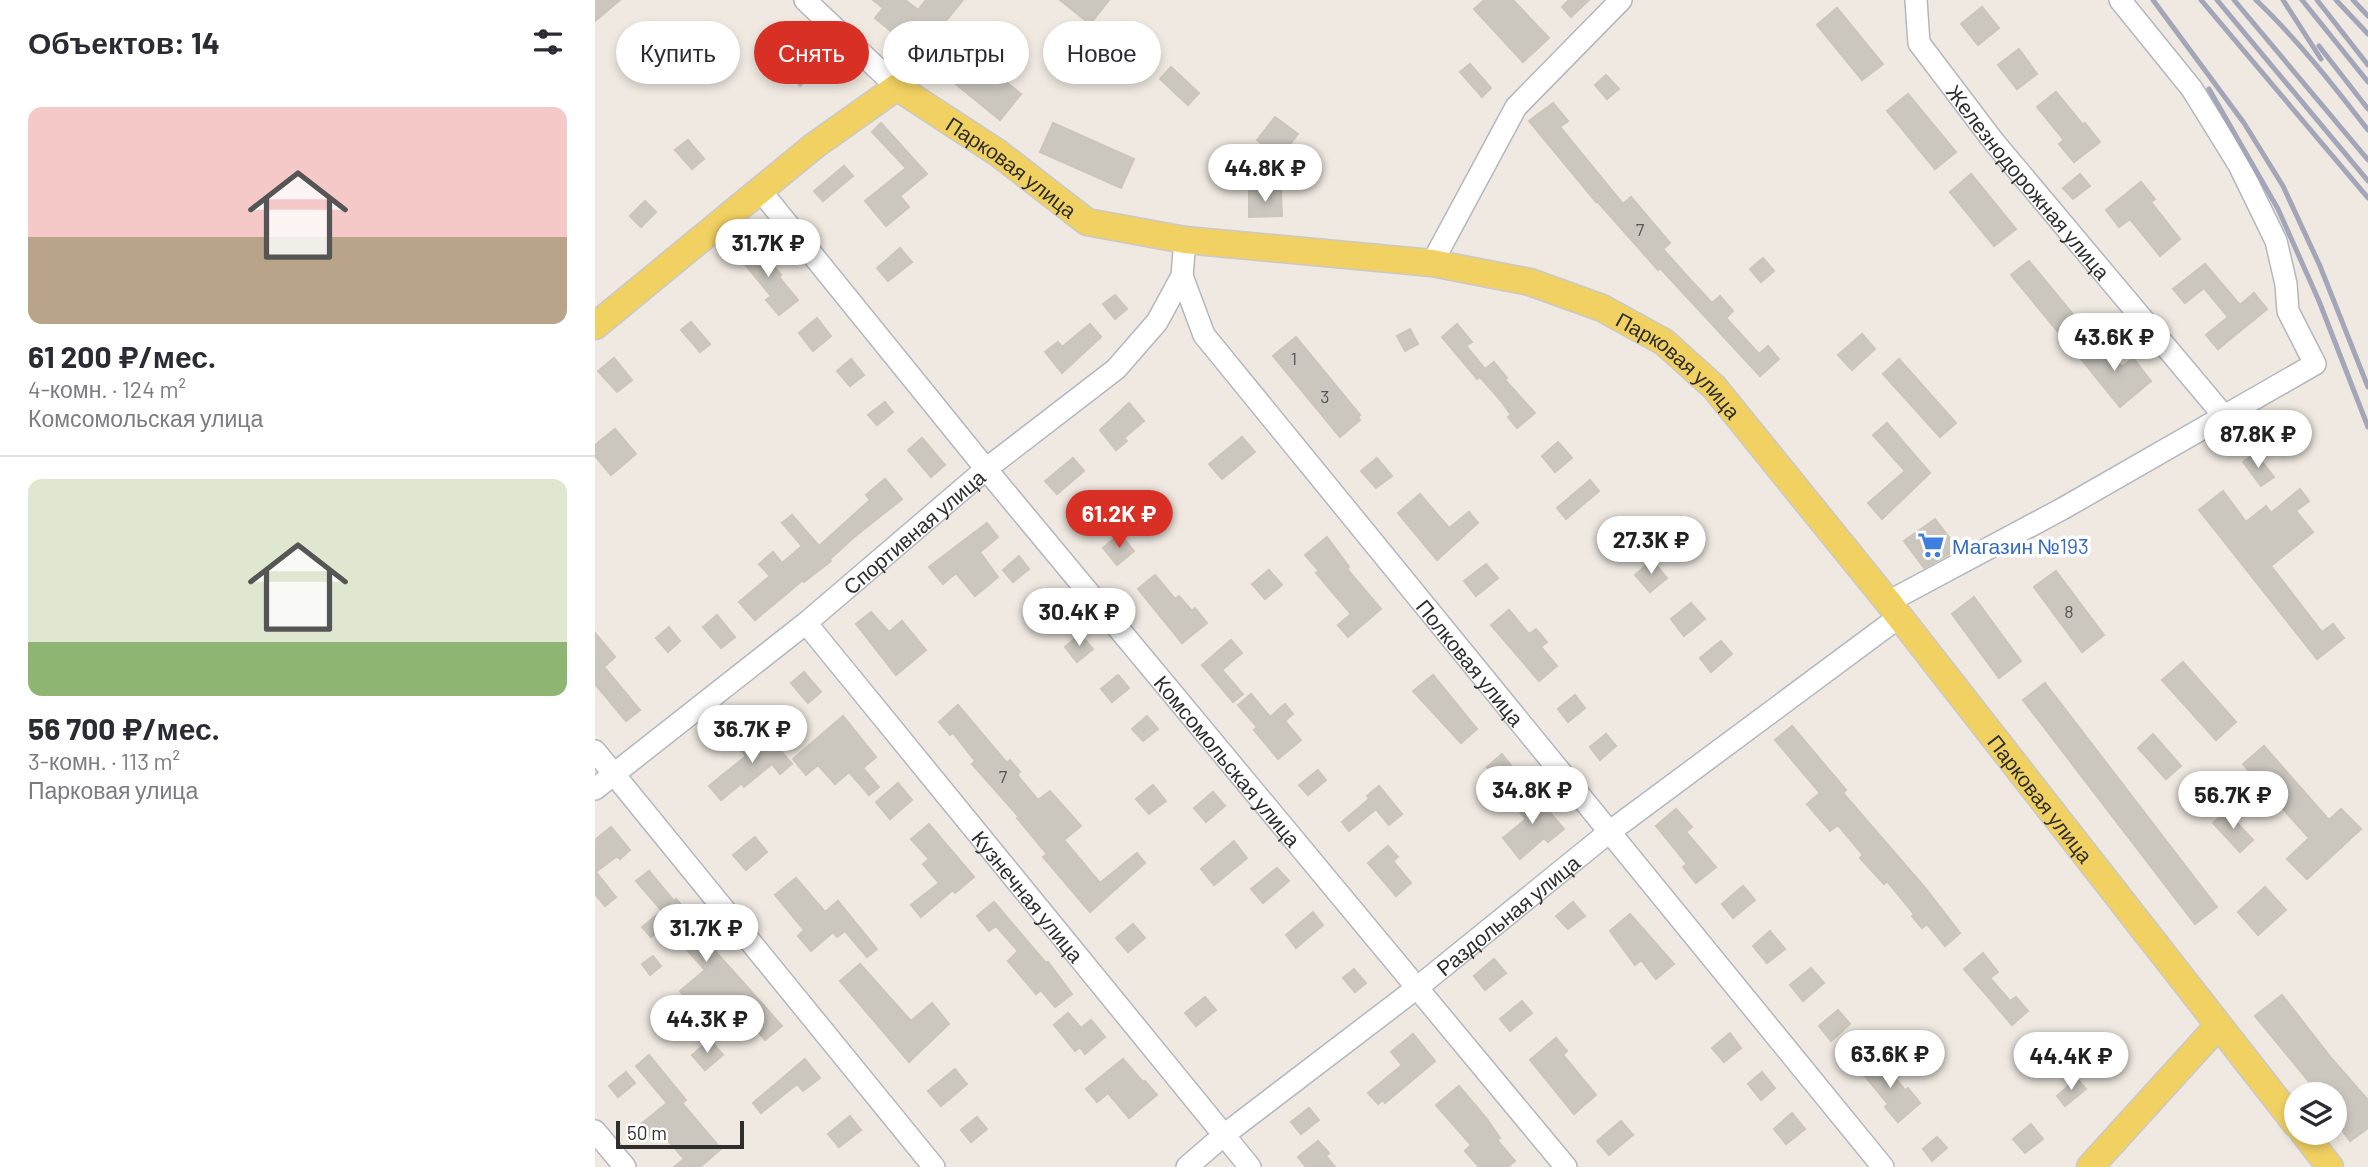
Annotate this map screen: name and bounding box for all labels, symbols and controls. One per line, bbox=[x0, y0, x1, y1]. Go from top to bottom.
chip: Купить bbox=[616, 21, 740, 84]
chip: Снять bbox=[754, 21, 869, 84]
chip: Фильтры bbox=[883, 21, 1029, 84]
chip: Новое bbox=[1043, 21, 1161, 84]
icon: filters bbox=[529, 23, 567, 61]
text: Объектов: 14 bbox=[28, 24, 220, 60]
street label: Железнодорожная улица bbox=[1942, 79, 2116, 284]
street label: Парковая улица bbox=[942, 110, 1082, 222]
pin: 44.8K ₽ bbox=[1200, 144, 1330, 204]
icon: home bbox=[235, 152, 361, 278]
text: 44.8K ₽ bbox=[1224, 153, 1306, 181]
house number: 7 bbox=[1636, 218, 1645, 240]
pin: 31.7K ₽ bbox=[703, 219, 833, 279]
text: 31.7K ₽ bbox=[731, 228, 805, 256]
street label: Парковая улица bbox=[1612, 306, 1747, 423]
pin: 43.6K ₽ bbox=[2049, 314, 2179, 373]
text: 43.6K ₽ bbox=[2074, 322, 2154, 350]
text: 61 200 ₽/мес. bbox=[28, 338, 216, 374]
house number: 1 bbox=[1291, 347, 1297, 369]
text: 4-комн. · 124 m² bbox=[28, 375, 186, 403]
house number: 3 bbox=[1320, 385, 1330, 407]
text: Комсомольская улица bbox=[28, 404, 263, 432]
pin: 87.8K ₽ bbox=[2193, 410, 2323, 470]
text: 87.8K ₽ bbox=[2220, 419, 2296, 447]
street label: Спортивная улица bbox=[838, 463, 990, 599]
pin: 61.2K ₽ bbox=[1054, 490, 1184, 550]
text: 61.2K ₽ bbox=[1082, 499, 1156, 527]
pin: 27.3K ₽ bbox=[1586, 516, 1716, 576]
icon: home bbox=[235, 524, 361, 650]
text: 27.3K ₽ bbox=[1613, 525, 1689, 553]
supermarket icon: Магазин №193 bbox=[1916, 530, 1946, 560]
place label: Магазин №193 bbox=[1952, 533, 2089, 558]
pin: 30.4K ₽ bbox=[1014, 588, 1144, 648]
street label: Полковая улица bbox=[1412, 594, 1530, 730]
text: 30.4K ₽ bbox=[1039, 597, 1119, 625]
house number: 8 bbox=[2064, 600, 2074, 622]
street label: Комсомольская улица bbox=[1150, 670, 1307, 851]
pin: 36.7K ₽ bbox=[687, 706, 817, 765]
text: 56 700 ₽/мес. bbox=[28, 710, 220, 746]
text: 36.7K ₽ bbox=[713, 714, 791, 742]
street label: Парковая улица bbox=[1983, 729, 2099, 867]
text: 3-комн. · 113 m² bbox=[28, 747, 180, 775]
house number: 7 bbox=[999, 765, 1008, 787]
pin: 34.8K ₽ bbox=[1467, 766, 1597, 826]
pin: 56.7K ₽ bbox=[2168, 772, 2298, 831]
text: 34.8K ₽ bbox=[1492, 775, 1572, 803]
text: Парковая улица bbox=[28, 776, 198, 804]
text: 56.7K ₽ bbox=[2194, 780, 2272, 808]
street label: Кузнечная улица bbox=[967, 825, 1090, 967]
street label: Раздольная улица bbox=[1431, 849, 1584, 980]
pin: 31.7K ₽ bbox=[641, 904, 771, 964]
text: 31.7K ₽ bbox=[669, 913, 743, 941]
pin: 44.3K ₽ bbox=[642, 996, 772, 1055]
text: 44.3K ₽ bbox=[666, 1004, 748, 1032]
pin: 63.6K ₽ bbox=[1825, 1030, 1955, 1090]
pin: 44.4K ₽ bbox=[2006, 1032, 2136, 1092]
text: 63.6K ₽ bbox=[1851, 1039, 1929, 1067]
text: 44.4K ₽ bbox=[2029, 1041, 2113, 1069]
map controls bbox=[2284, 1082, 2347, 1145]
button: layers bbox=[2284, 1082, 2347, 1145]
scale bar bbox=[616, 1118, 744, 1150]
text: 50 m bbox=[627, 1121, 667, 1144]

